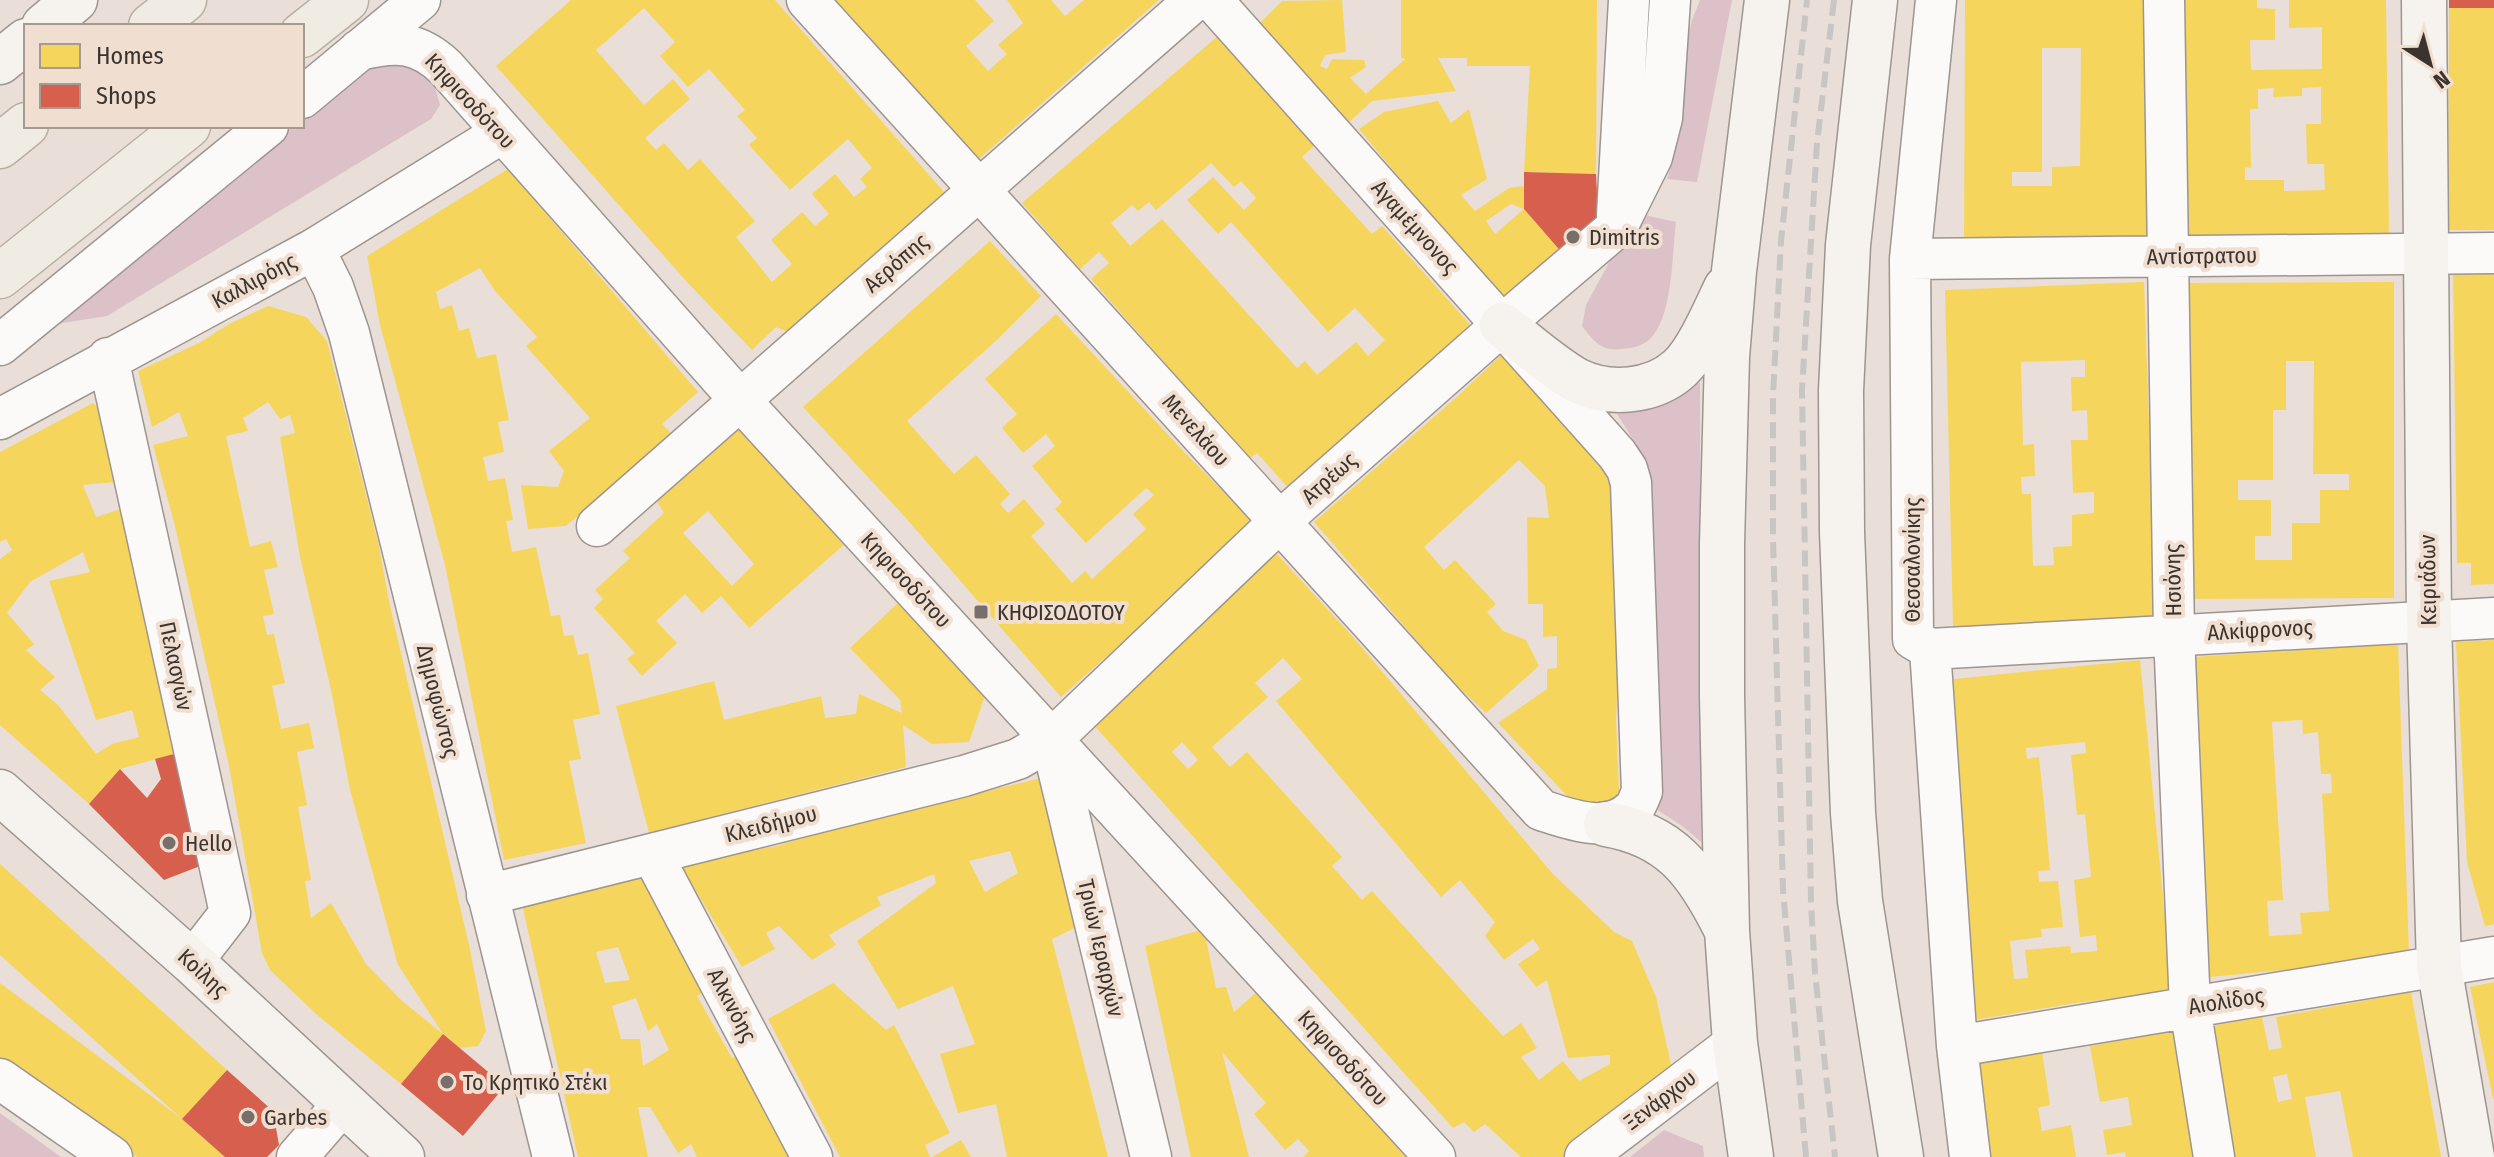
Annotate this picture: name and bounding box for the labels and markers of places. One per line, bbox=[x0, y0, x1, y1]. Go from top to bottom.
place label: Dimitris bbox=[1589, 224, 1660, 251]
marker: Dimitris bbox=[1564, 228, 1582, 246]
place label: ΚΗΦΙΣΟΔΟΤΟΥ bbox=[997, 599, 1125, 626]
marker: ΚΗΦΙΣΟΔΟΤΟΥ bbox=[972, 603, 990, 621]
place label: Hello bbox=[185, 830, 232, 857]
marker: Hello bbox=[160, 834, 178, 852]
place label: Το Κρητικό Στέκι bbox=[463, 1069, 608, 1096]
marker: Το Κρητικό Στέκι bbox=[438, 1073, 456, 1091]
place label: Garbes bbox=[264, 1104, 327, 1131]
marker: Garbes bbox=[239, 1108, 257, 1126]

